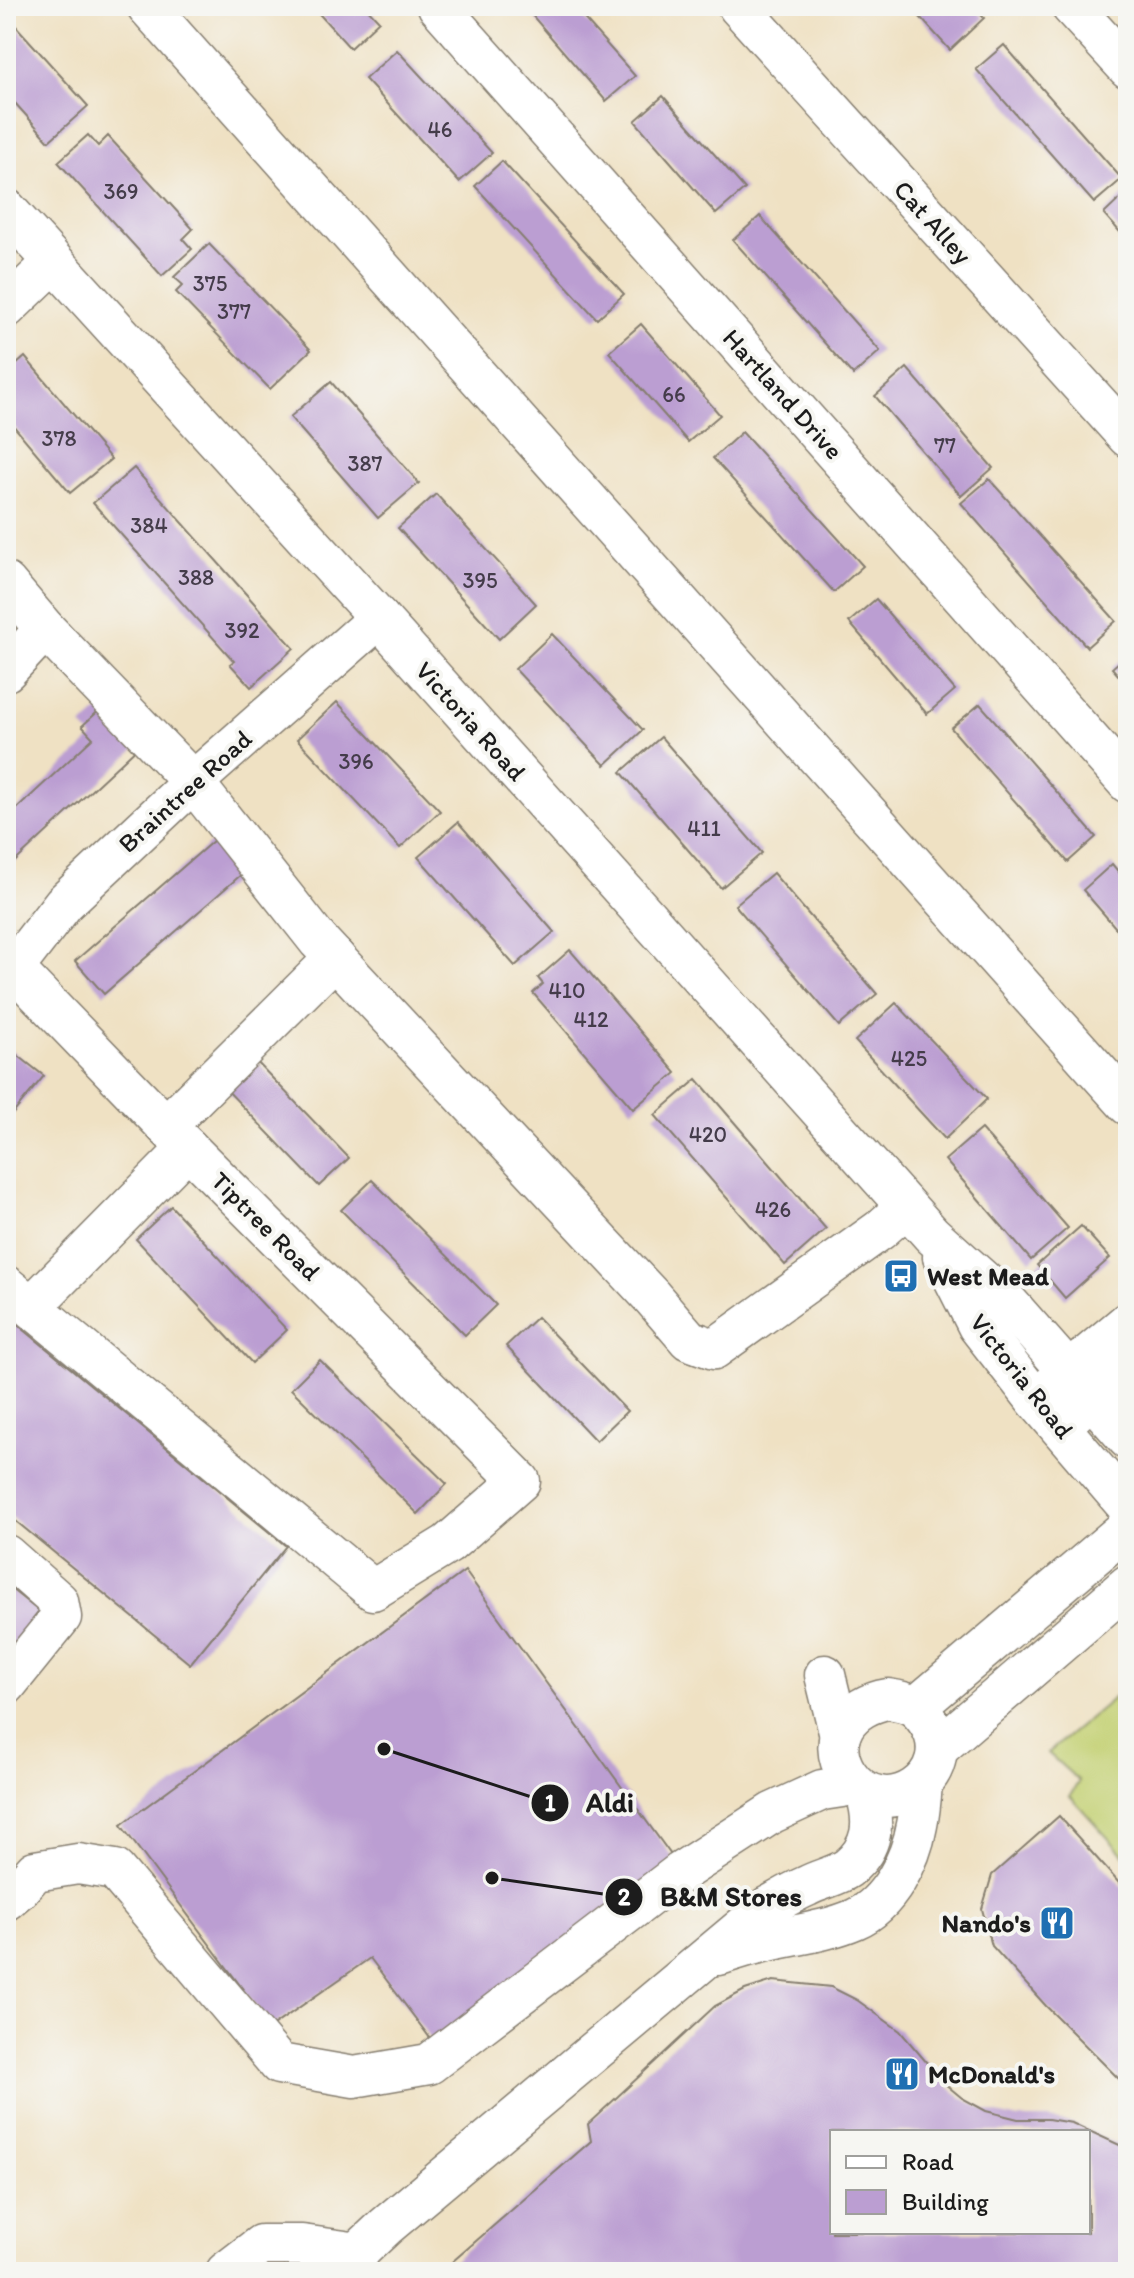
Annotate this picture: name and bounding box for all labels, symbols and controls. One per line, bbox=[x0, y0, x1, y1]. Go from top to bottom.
house number: 46 bbox=[428, 116, 452, 143]
street label: Cat Alley bbox=[887, 174, 979, 270]
house number: 369 bbox=[103, 178, 139, 205]
house number: 375 bbox=[193, 270, 227, 297]
house number: 377 bbox=[217, 298, 251, 325]
street label: Hartland Drive bbox=[716, 322, 850, 466]
house number: 66 bbox=[662, 381, 686, 408]
house number: 378 bbox=[42, 425, 76, 452]
house number: 77 bbox=[934, 432, 956, 459]
house number: 387 bbox=[348, 450, 383, 477]
house number: 384 bbox=[130, 512, 168, 539]
house number: 388 bbox=[178, 564, 214, 591]
house number: 395 bbox=[462, 567, 498, 594]
house number: 392 bbox=[224, 617, 260, 644]
street label: Victoria Road bbox=[409, 654, 534, 788]
street label: Braintree Road bbox=[112, 722, 259, 859]
house number: 396 bbox=[338, 748, 374, 775]
house number: 411 bbox=[687, 815, 721, 842]
house number: 410 bbox=[549, 977, 585, 1004]
house number: 412 bbox=[573, 1006, 609, 1033]
house number: 425 bbox=[891, 1045, 927, 1072]
house number: 420 bbox=[689, 1121, 727, 1148]
street label: Tiptree Road bbox=[205, 1165, 328, 1288]
house number: 426 bbox=[755, 1196, 791, 1223]
bus stop icon: West Mead bbox=[882, 1257, 920, 1295]
place label: West Mead bbox=[927, 1260, 1050, 1292]
street label: Victoria Road bbox=[963, 1307, 1081, 1446]
callout: Aldi bbox=[530, 1777, 650, 1829]
text: Aldi bbox=[585, 1785, 634, 1819]
text: 1 bbox=[544, 1788, 556, 1817]
callout: B&M Stores bbox=[604, 1871, 818, 1923]
text: B&M Stores bbox=[660, 1879, 802, 1913]
text: 2 bbox=[618, 1882, 631, 1911]
restaurant icon: Nando's bbox=[1038, 1904, 1076, 1942]
place label: Nando's bbox=[942, 1907, 1031, 1939]
restaurant icon: McDonald's bbox=[883, 2055, 921, 2093]
place label: McDonald's bbox=[928, 2058, 1055, 2090]
legend bbox=[830, 2130, 1090, 2234]
text: Road bbox=[902, 2147, 954, 2176]
text: Building bbox=[902, 2187, 989, 2216]

